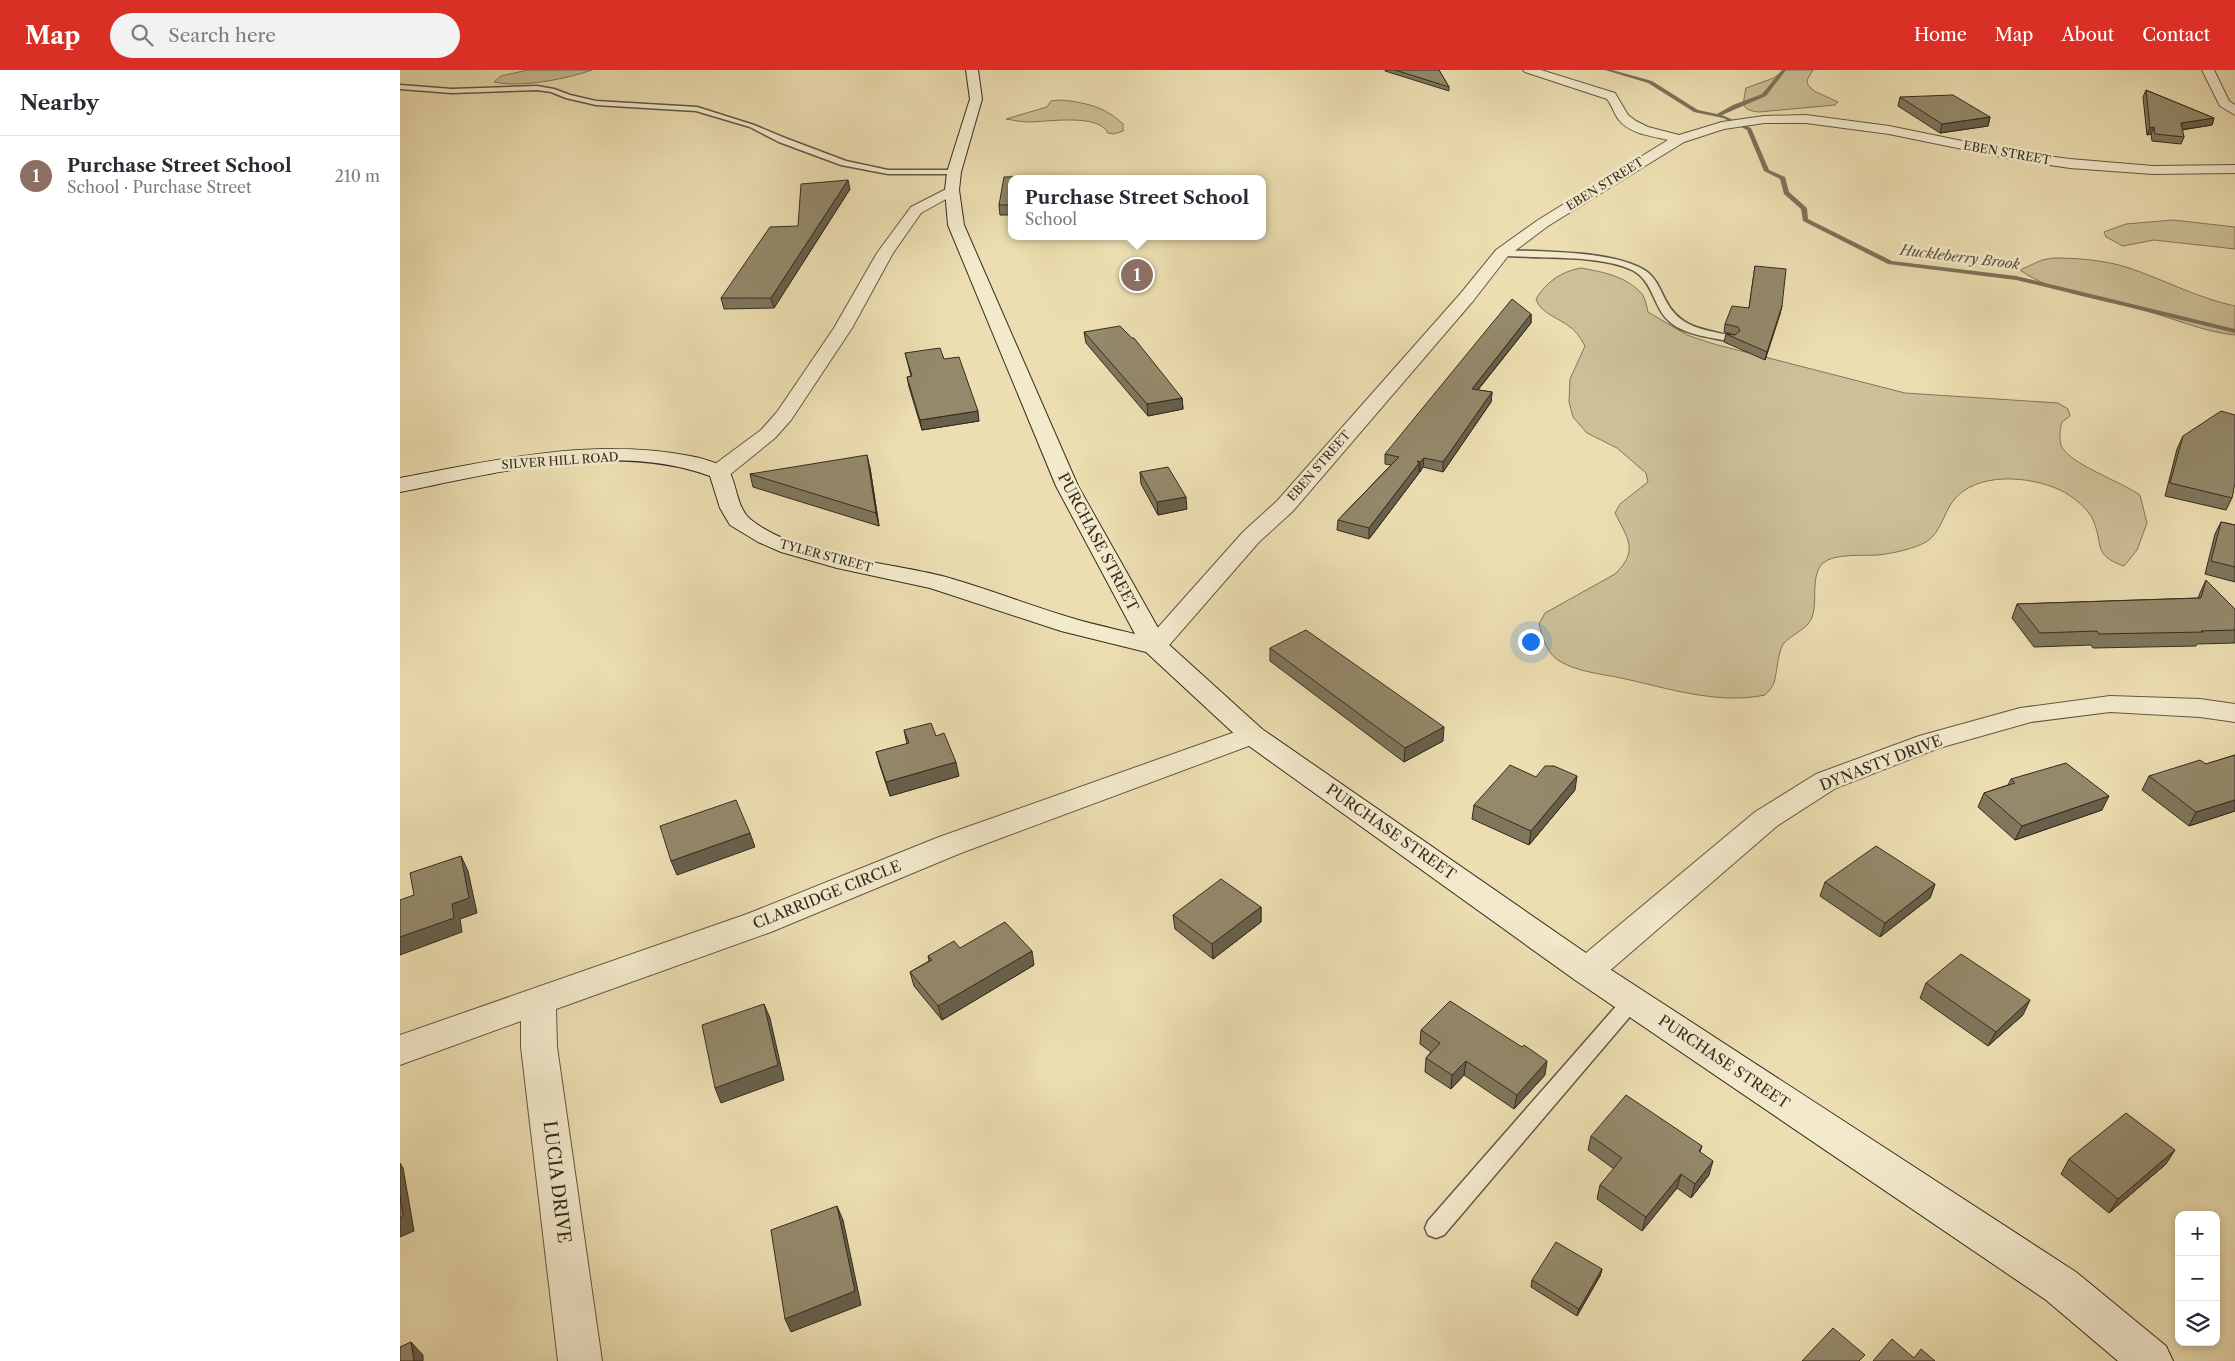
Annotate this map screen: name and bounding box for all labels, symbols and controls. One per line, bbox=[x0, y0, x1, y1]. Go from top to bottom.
search box bbox=[110, 13, 460, 58]
text: Map bbox=[25, 21, 80, 50]
icon: search bbox=[128, 21, 156, 49]
text: Search here bbox=[168, 24, 276, 47]
text: Home bbox=[1914, 24, 1967, 46]
text: Map bbox=[1995, 24, 2033, 46]
text: About bbox=[2061, 24, 2114, 46]
text: Contact bbox=[2142, 24, 2210, 46]
text: Nearby bbox=[20, 90, 99, 115]
street label: EBEN STREET bbox=[1962, 137, 2052, 168]
text: Purchase Street School bbox=[67, 154, 292, 177]
street label: EBEN STREET bbox=[1563, 154, 1646, 213]
text: 1 bbox=[32, 166, 40, 186]
text: 210 m bbox=[335, 166, 380, 186]
popup bbox=[1008, 175, 1266, 240]
text: School · Purchase Street bbox=[67, 177, 252, 197]
text: Purchase Street School bbox=[1025, 186, 1249, 209]
text: School bbox=[1025, 209, 1077, 229]
water label: Huckleberry Brook bbox=[1898, 241, 2022, 273]
pin: 1 bbox=[1121, 256, 1153, 294]
street label: EBEN STREET bbox=[1284, 427, 1353, 504]
street label: SILVER HILL ROAD bbox=[501, 449, 619, 472]
street label: PURCHASE STREET bbox=[1054, 469, 1143, 615]
street label: TYLER STREET bbox=[778, 536, 874, 575]
your location bbox=[1518, 629, 1544, 655]
street label: DYNASTY DRIVE bbox=[1817, 730, 1945, 795]
street label: PURCHASE STREET bbox=[1323, 780, 1461, 884]
street label: CLARRIDGE CIRCLE bbox=[750, 856, 904, 933]
street label: PURCHASE STREET bbox=[1655, 1011, 1794, 1113]
street label: LUCIA DRIVE bbox=[539, 1120, 575, 1244]
map controls bbox=[2175, 1211, 2220, 1346]
button: + bbox=[2175, 1211, 2220, 1256]
button: − bbox=[2175, 1256, 2220, 1301]
button: layers bbox=[2175, 1301, 2220, 1346]

